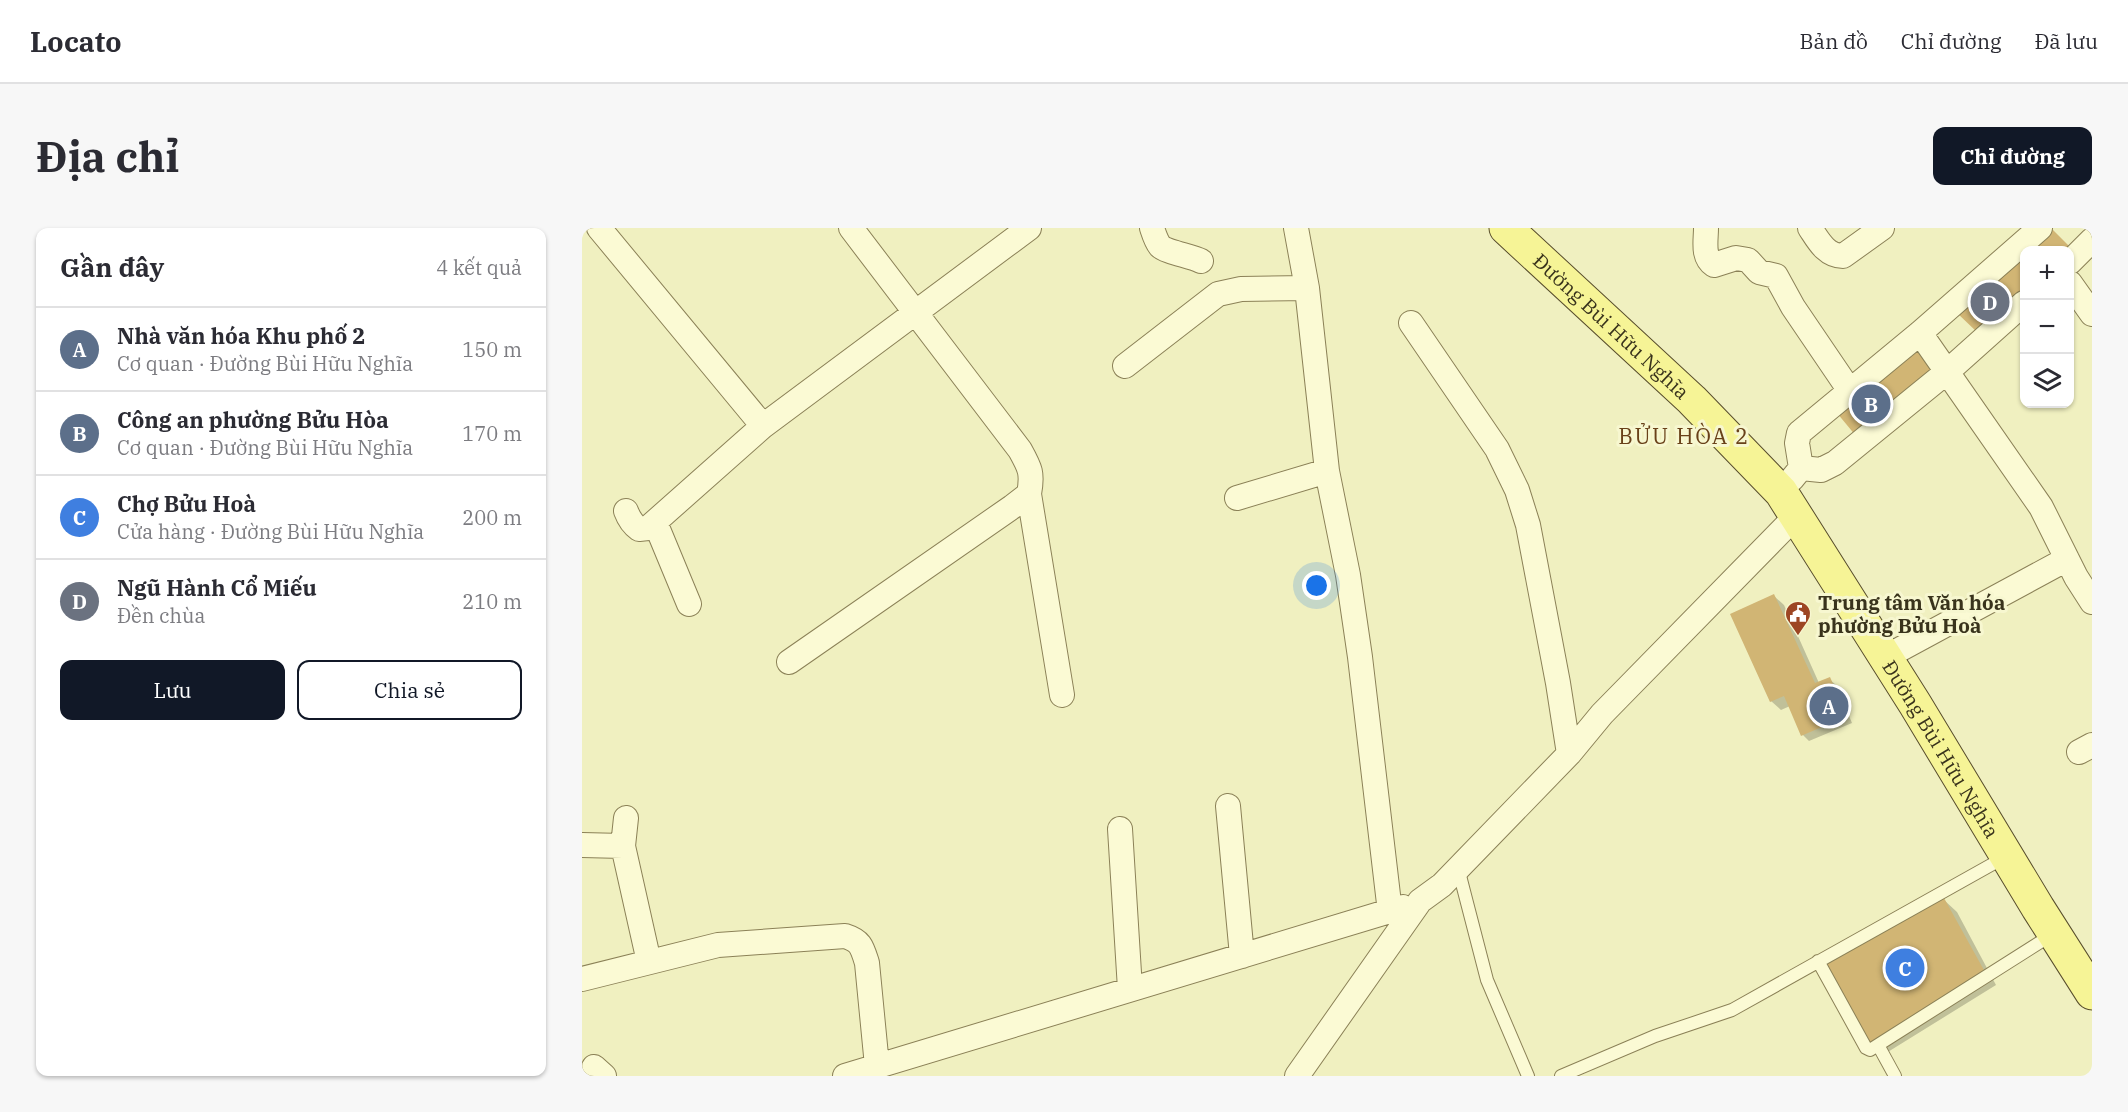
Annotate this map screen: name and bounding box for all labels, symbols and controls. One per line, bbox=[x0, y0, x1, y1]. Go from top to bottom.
text: Locato bbox=[30, 23, 122, 60]
text: Bản đồ bbox=[1799, 27, 1868, 55]
text: Chỉ đường bbox=[1901, 27, 2002, 55]
text: Đã lưu bbox=[2035, 27, 2098, 55]
button: Chỉ đường bbox=[1933, 127, 2092, 185]
text: Địa chỉ bbox=[36, 129, 179, 184]
map controls bbox=[2020, 246, 2074, 408]
button: + bbox=[2020, 246, 2074, 300]
street label: Đường Bùi Hữu Nghĩa bbox=[1528, 247, 1696, 405]
text: Gần đây bbox=[60, 250, 164, 284]
text: 4 kết quả bbox=[436, 254, 522, 281]
pin: D bbox=[1970, 280, 2010, 325]
button: − bbox=[2020, 300, 2074, 354]
text: Nhà văn hóa Khu phố 2 bbox=[117, 321, 366, 350]
text: A bbox=[73, 336, 86, 363]
text: 150 m bbox=[462, 336, 522, 363]
text: Cơ quan · Đường Bùi Hữu Nghĩa bbox=[117, 350, 413, 377]
button: layers bbox=[2020, 354, 2074, 408]
pin: B bbox=[1852, 382, 1890, 426]
text: Công an phường Bửu Hòa bbox=[117, 405, 389, 434]
text: B bbox=[72, 420, 87, 447]
text: 170 m bbox=[462, 420, 522, 447]
district label: BỬU HÒA 2 bbox=[1618, 421, 1750, 450]
text: Cơ quan · Đường Bùi Hữu Nghĩa bbox=[117, 434, 413, 461]
text: Chợ Bửu Hoà bbox=[117, 489, 256, 518]
text: C bbox=[73, 504, 86, 531]
text: 200 m bbox=[462, 504, 522, 531]
text: Cửa hàng · Đường Bùi Hữu Nghĩa bbox=[117, 518, 424, 545]
your location bbox=[1302, 571, 1331, 600]
text: Ngũ Hành Cổ Miếu bbox=[117, 573, 317, 602]
text: D bbox=[72, 588, 87, 615]
text: 210 m bbox=[462, 588, 522, 615]
place label: Trung tâm Văn hóa phường Bửu Hoà bbox=[1818, 589, 2005, 639]
public building icon: Trung tâm Văn hóa phường Bửu Hoà bbox=[1783, 599, 1813, 637]
text: Đền chùa bbox=[117, 602, 205, 629]
street label: Đường Bùi Hữu Nghĩa bbox=[1877, 655, 2006, 843]
button: Lưu bbox=[60, 660, 285, 720]
button: Chia sẻ bbox=[297, 660, 522, 720]
pin: A bbox=[1810, 684, 1848, 728]
pin: C bbox=[1886, 946, 1924, 990]

